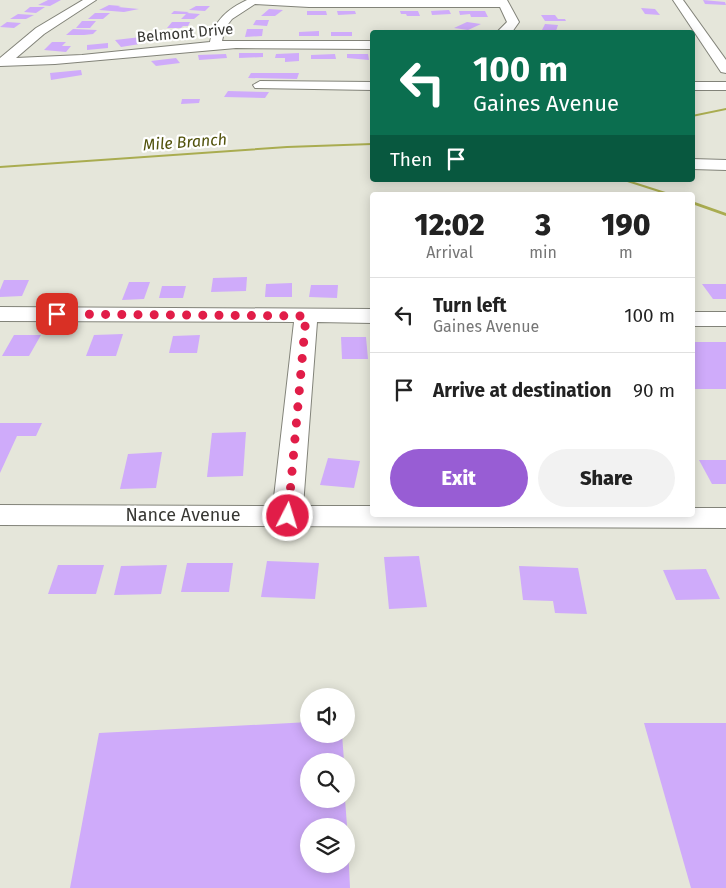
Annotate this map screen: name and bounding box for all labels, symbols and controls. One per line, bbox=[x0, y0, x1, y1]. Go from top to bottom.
street label: Belmont Drive bbox=[136, 20, 234, 46]
text: 100 m bbox=[473, 48, 568, 90]
icon: left bbox=[390, 50, 455, 115]
text: Gaines Avenue bbox=[473, 90, 619, 117]
water label: Mile Branch bbox=[142, 130, 228, 154]
icon: arrive bbox=[442, 145, 470, 173]
text: Then bbox=[390, 148, 432, 171]
text: 12:02 bbox=[414, 207, 485, 243]
text: 3 bbox=[535, 207, 551, 243]
text: 190 bbox=[601, 207, 651, 243]
text: Arrival bbox=[426, 243, 473, 262]
text: min bbox=[529, 243, 557, 262]
text: m bbox=[619, 243, 633, 262]
pin bbox=[36, 293, 78, 335]
text: Turn left bbox=[433, 294, 507, 317]
icon: arrive bbox=[43, 300, 71, 328]
icon: left bbox=[390, 301, 418, 329]
text: 100 m bbox=[624, 304, 675, 327]
text: Gaines Avenue bbox=[433, 317, 539, 336]
icon: arrive bbox=[390, 376, 418, 404]
text: Arrive at destination bbox=[433, 379, 612, 402]
text: 90 m bbox=[633, 379, 675, 402]
button: Exit bbox=[390, 449, 528, 507]
button: Share bbox=[538, 449, 675, 507]
position arrow bbox=[261, 489, 313, 541]
street label: Nance Avenue bbox=[125, 504, 241, 526]
map controls bbox=[300, 688, 355, 873]
button: sound bbox=[300, 688, 355, 743]
button: search bbox=[300, 753, 355, 808]
button: layers bbox=[300, 818, 355, 873]

